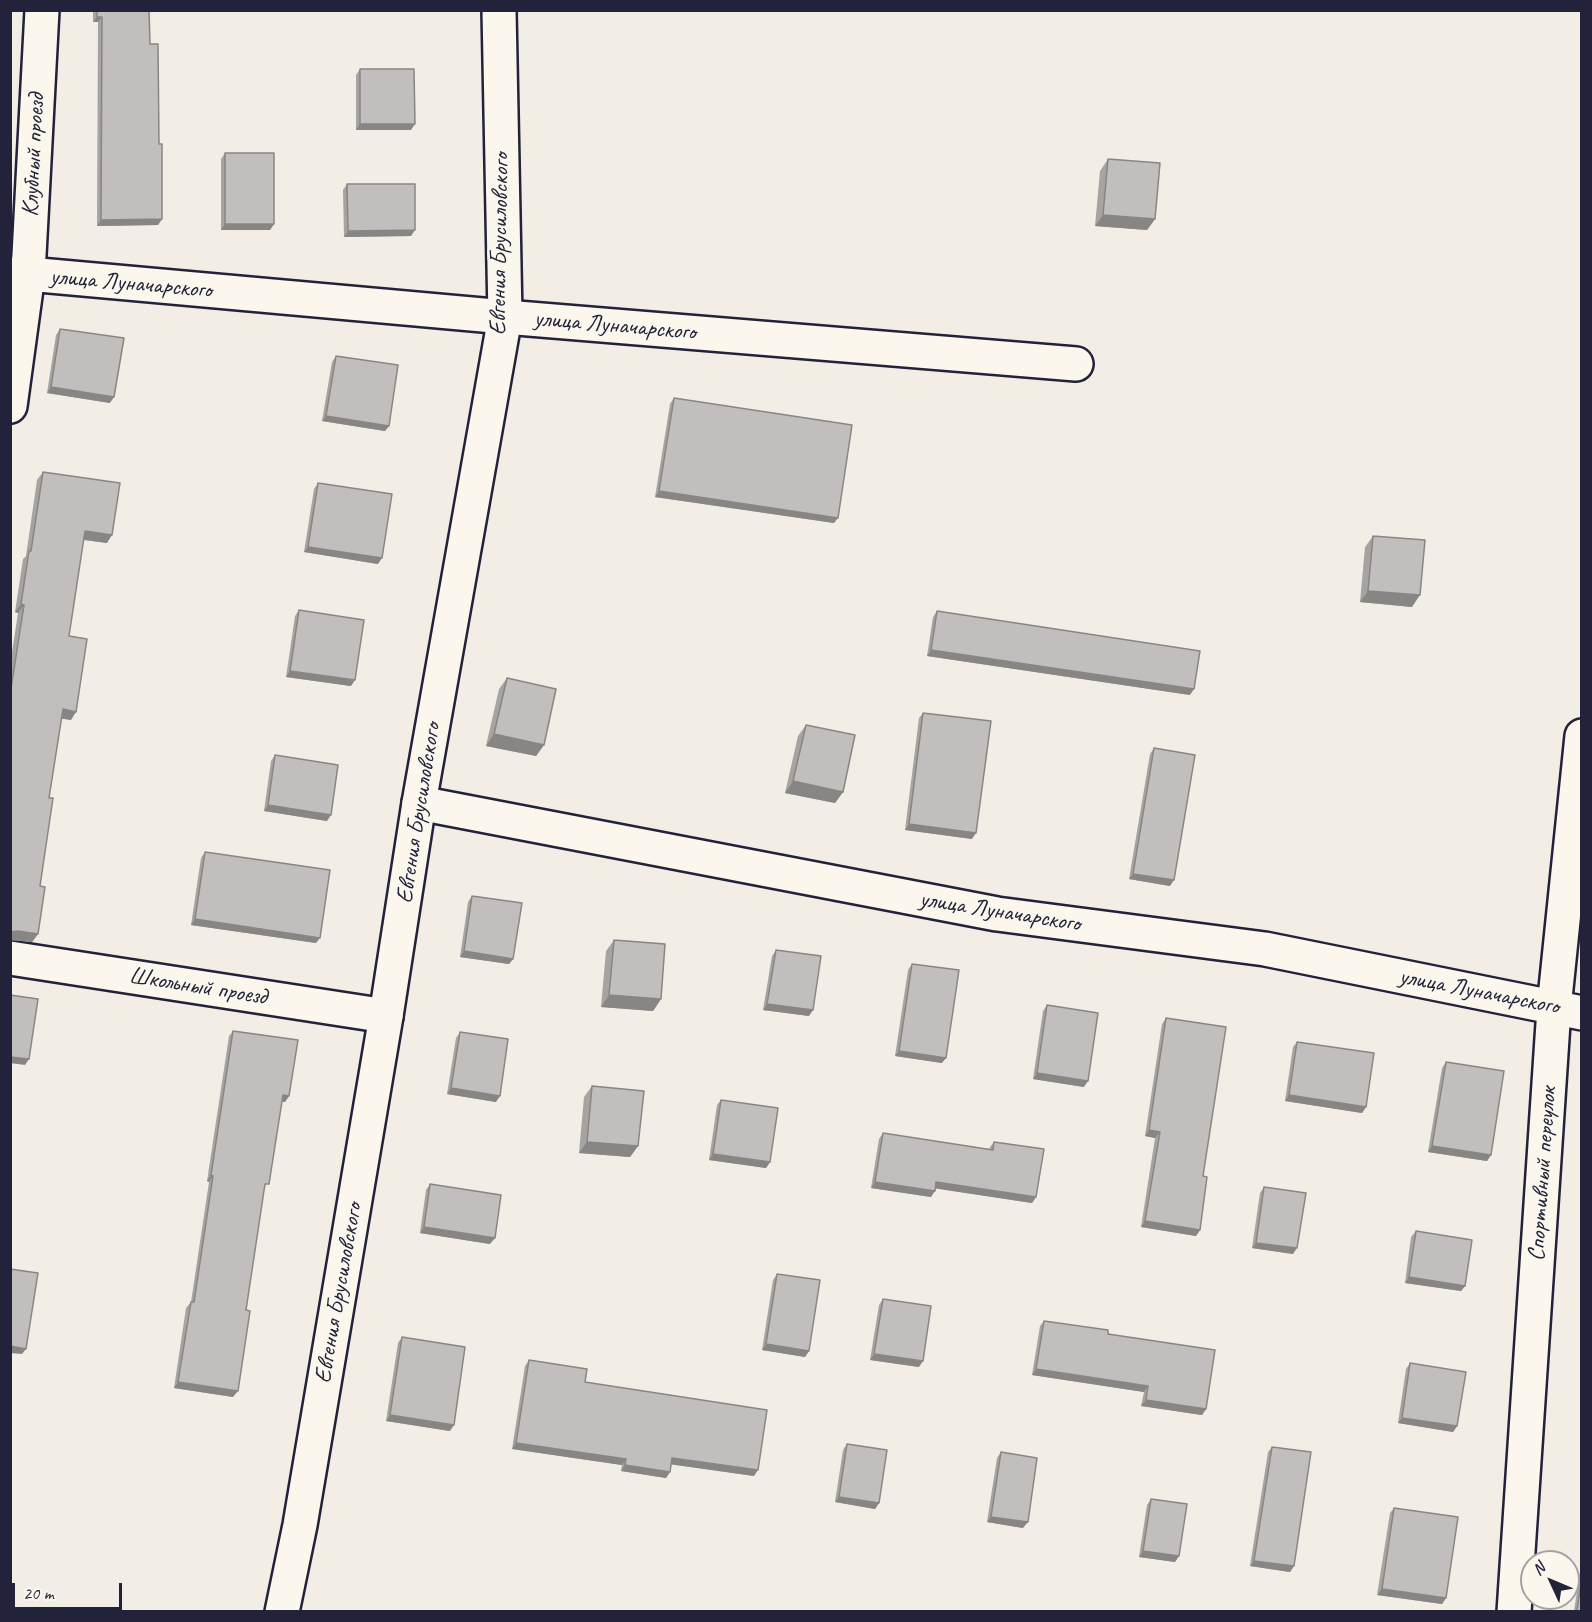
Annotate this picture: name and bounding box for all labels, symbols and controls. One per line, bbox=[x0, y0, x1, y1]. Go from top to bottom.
street label: Клубный проезд bbox=[16, 93, 52, 217]
street label: Евгения Брусиловского bbox=[484, 153, 516, 335]
street label: улица Луначарского bbox=[49, 263, 213, 305]
street label: улица Луначарского bbox=[533, 305, 697, 347]
street label: Евгения Брусиловского bbox=[391, 721, 447, 905]
street label: улица Луначарского bbox=[918, 885, 1082, 939]
street label: Школьный проезд bbox=[127, 962, 269, 1012]
street label: улица Луначарского bbox=[1397, 962, 1561, 1022]
street label: Спортивный переулок bbox=[1523, 1086, 1563, 1262]
street label: Евгения Брусиловского bbox=[309, 1201, 369, 1385]
north arrow bbox=[1520, 1550, 1580, 1610]
text: N bbox=[1528, 1558, 1549, 1579]
scale bar bbox=[15, 1571, 124, 1609]
text: 20 m bbox=[23, 1582, 54, 1604]

